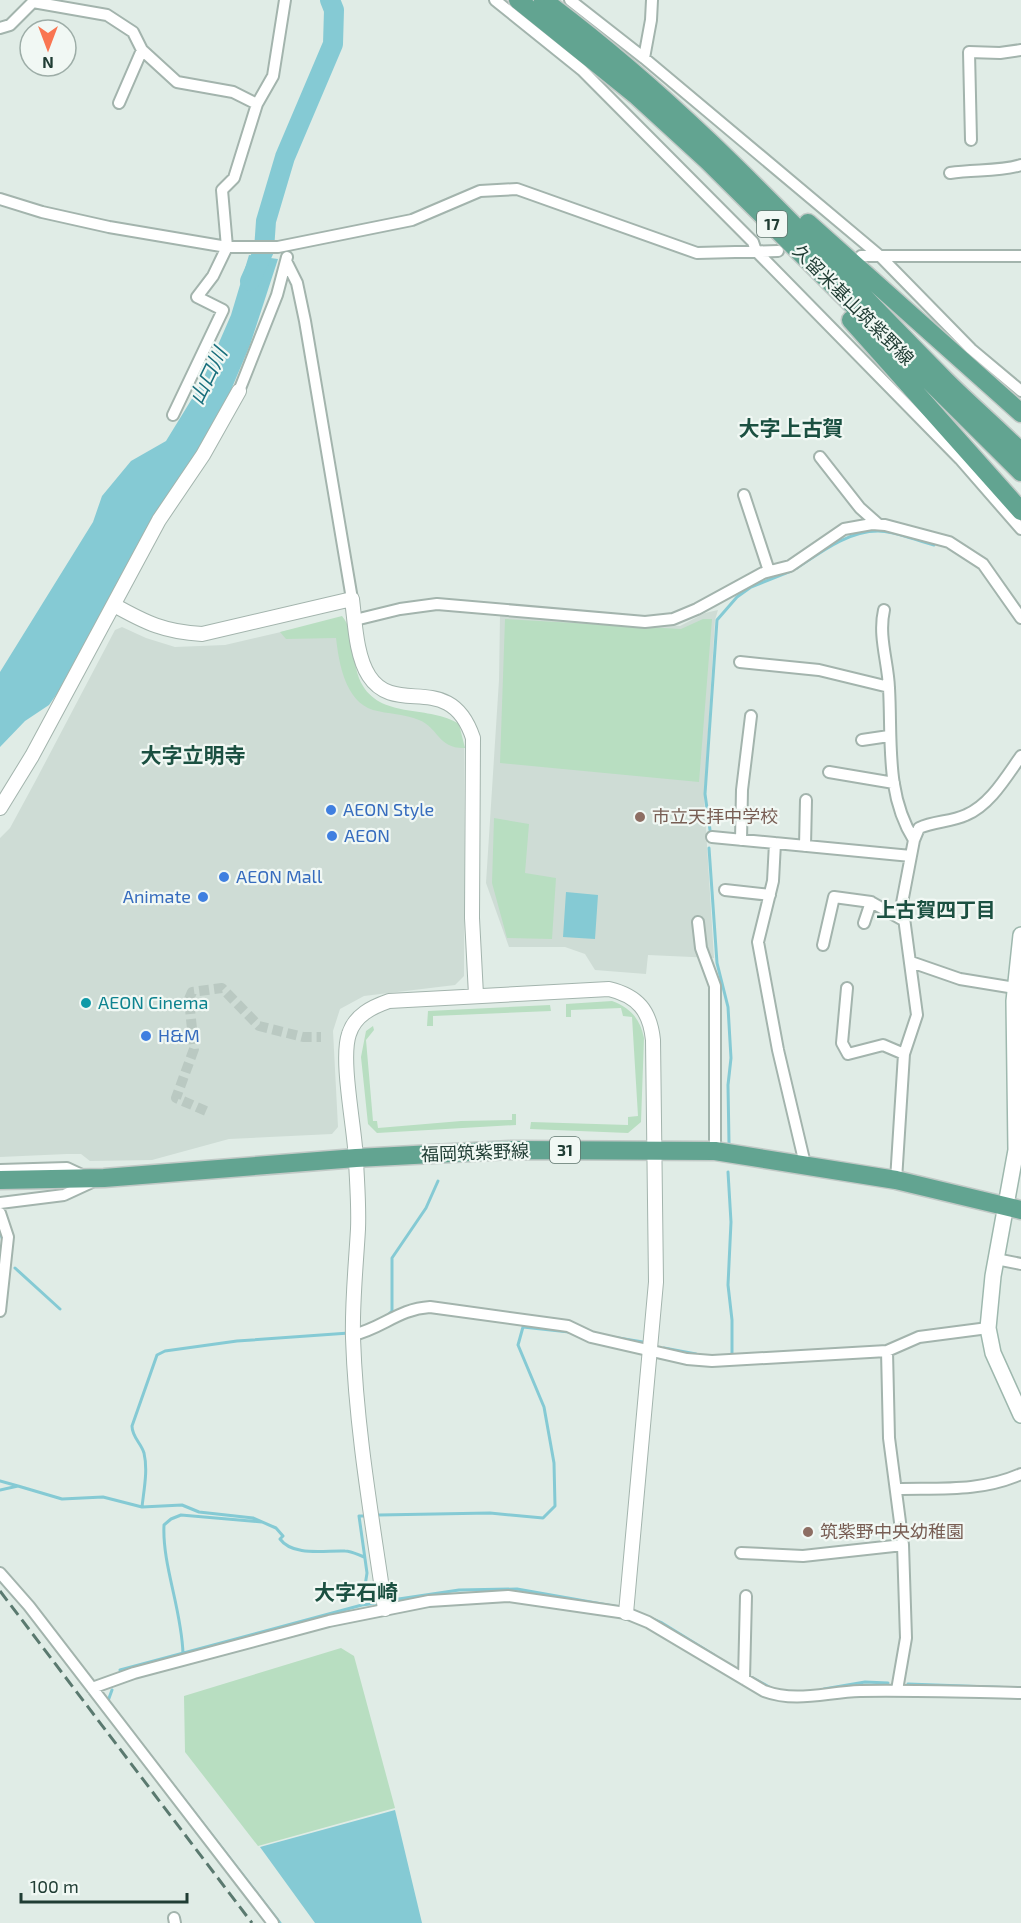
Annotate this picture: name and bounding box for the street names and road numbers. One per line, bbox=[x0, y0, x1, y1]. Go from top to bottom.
road number: 17 bbox=[757, 211, 787, 237]
street label: 久留米基山筑紫野線 bbox=[789, 239, 919, 369]
road number: 31 bbox=[550, 1137, 580, 1163]
street label: 福岡筑紫野線 bbox=[421, 1139, 529, 1165]

